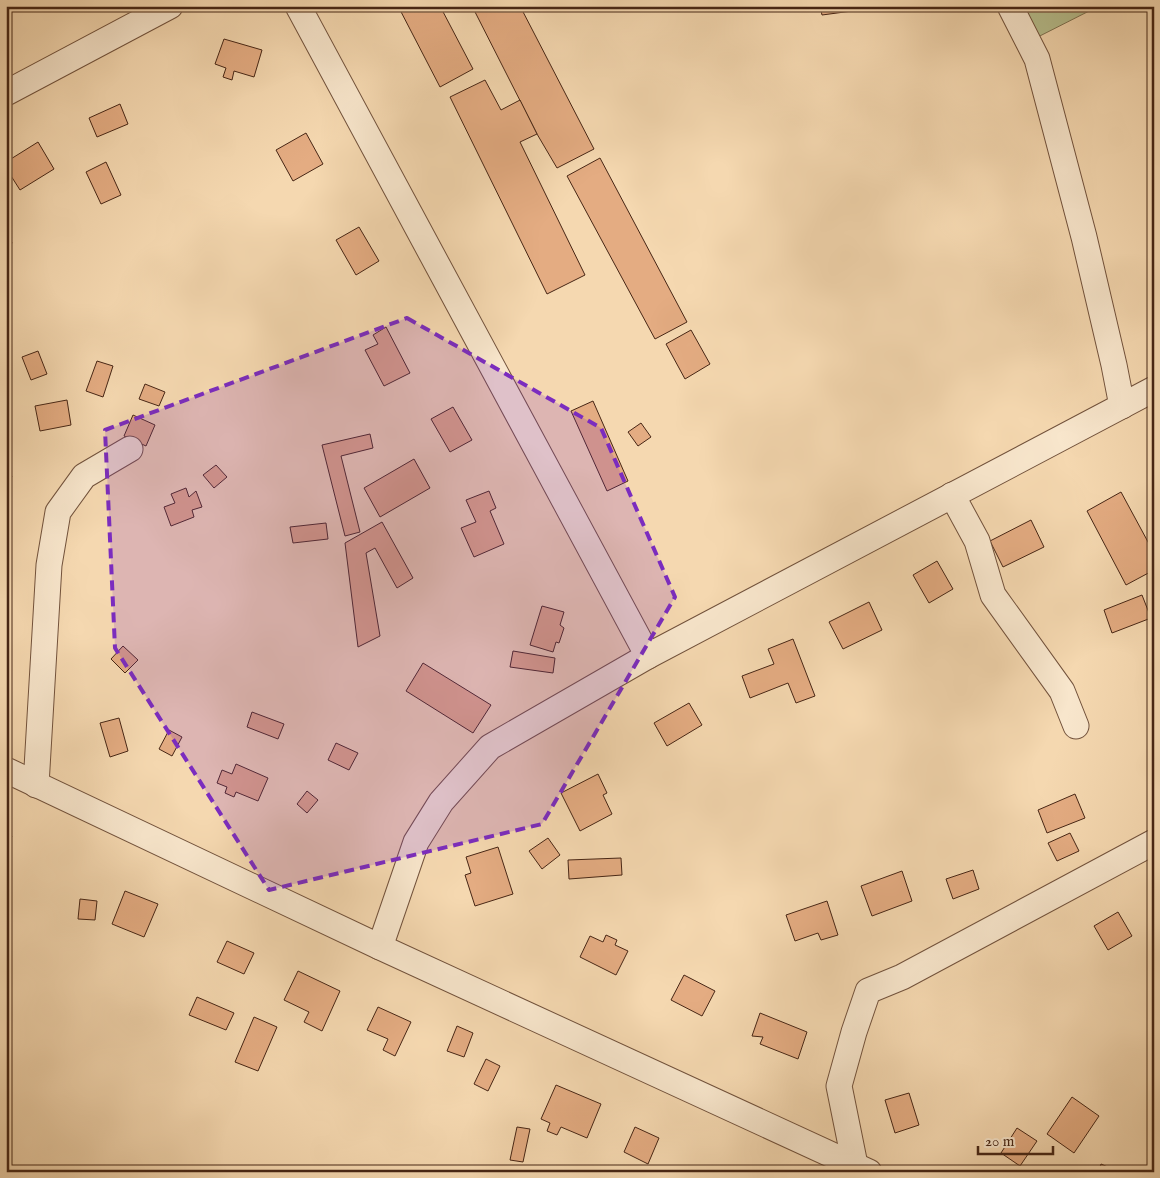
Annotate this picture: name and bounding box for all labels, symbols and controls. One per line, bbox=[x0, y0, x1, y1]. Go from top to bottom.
scale bar bbox=[978, 1123, 1052, 1155]
text: 20 m bbox=[985, 1132, 1015, 1151]

